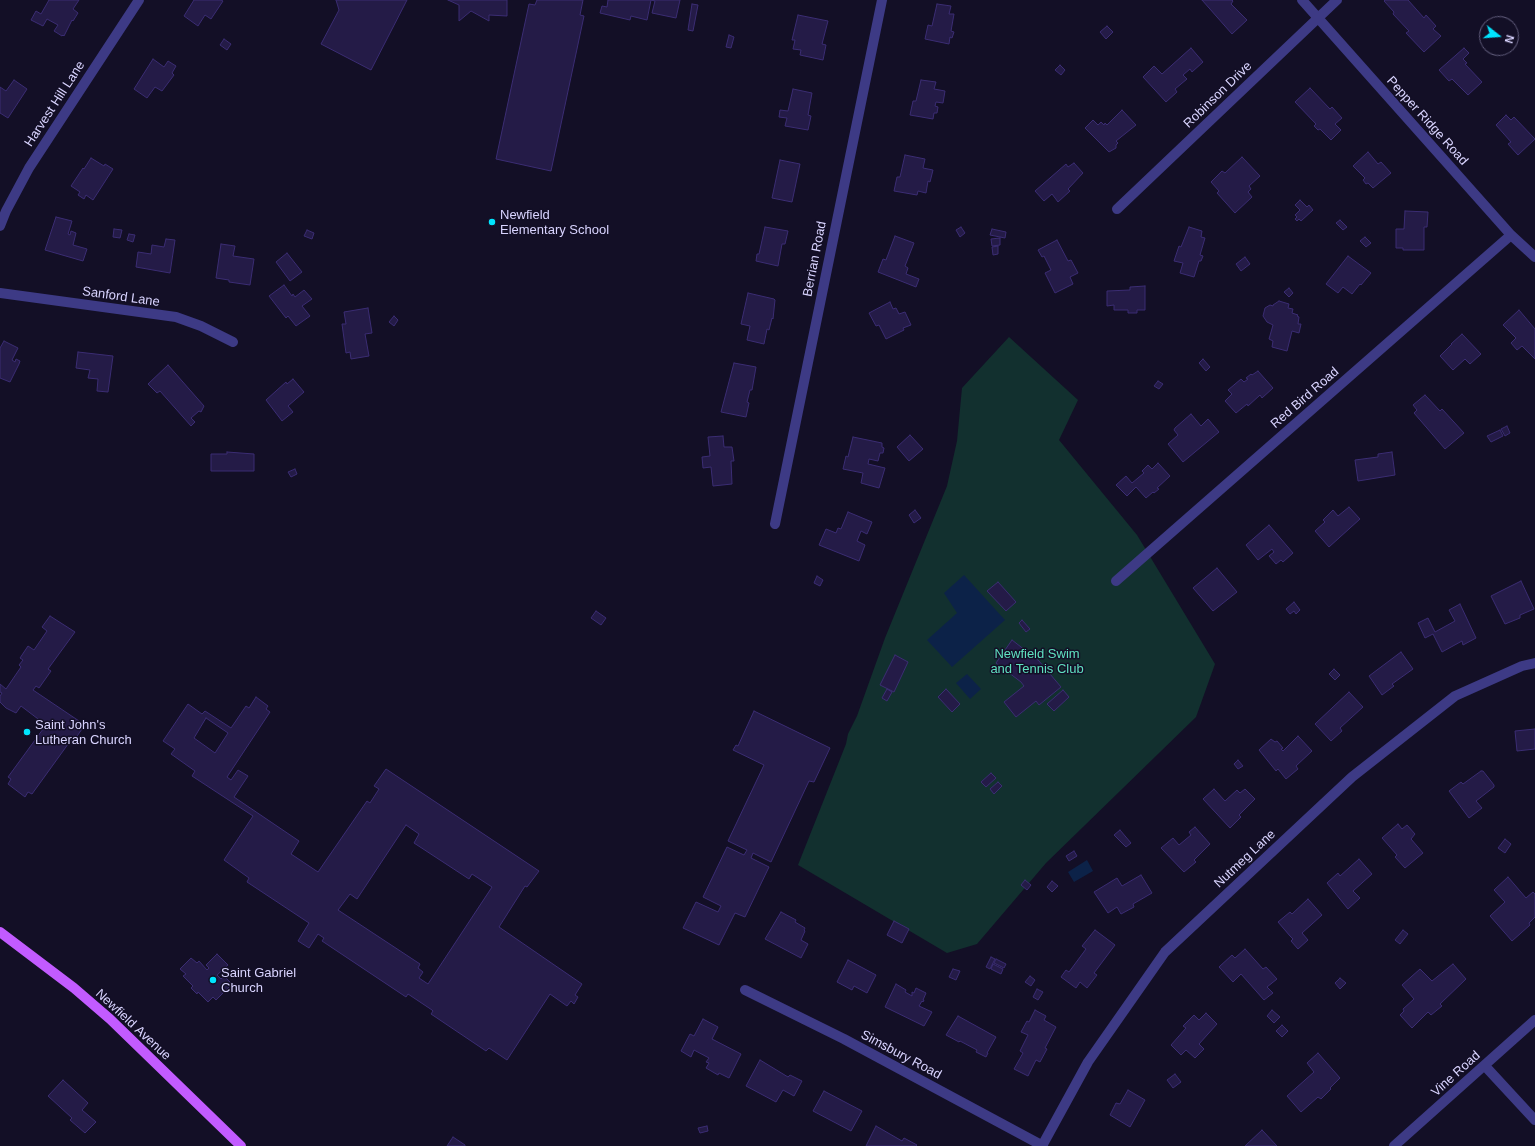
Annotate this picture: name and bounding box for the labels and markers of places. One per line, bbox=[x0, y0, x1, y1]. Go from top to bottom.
place label: Newfield Elementary School bbox=[500, 207, 609, 238]
marker: Newfield Elementary School bbox=[487, 217, 497, 227]
place label: Saint John's Lutheran Church bbox=[35, 717, 132, 748]
marker: Saint John's Lutheran Church bbox=[22, 727, 32, 737]
place label: Saint Gabriel Church bbox=[221, 965, 296, 996]
marker: Saint Gabriel Church bbox=[208, 975, 218, 985]

